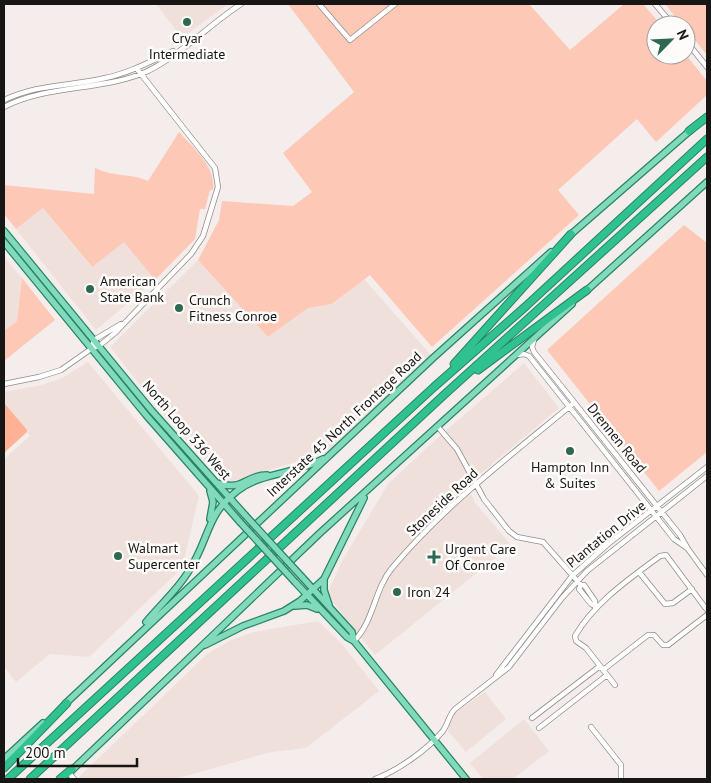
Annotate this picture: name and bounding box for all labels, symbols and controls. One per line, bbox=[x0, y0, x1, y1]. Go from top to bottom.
north arrow bbox=[646, 15, 696, 65]
marker: Cryar Intermediate bbox=[181, 16, 193, 28]
text: N bbox=[673, 27, 693, 43]
place label: Cryar Intermediate bbox=[149, 29, 225, 63]
place label: American State Bank bbox=[100, 272, 164, 306]
marker: American State Bank bbox=[84, 283, 96, 295]
place label: Crunch Fitness Conroe bbox=[189, 291, 277, 325]
marker: Crunch Fitness Conroe bbox=[173, 302, 185, 314]
street label: Interstate 45 North Frontage Road bbox=[263, 347, 425, 501]
street label: North Loop 336 West bbox=[139, 377, 235, 484]
street label: Drennen Road bbox=[583, 400, 651, 476]
marker: Hampton Inn & Suites bbox=[564, 445, 576, 457]
place label: Hampton Inn & Suites bbox=[531, 458, 609, 492]
street label: Stoneside Road bbox=[402, 464, 482, 540]
street label: Plantation Drive bbox=[563, 496, 649, 572]
place label: Walmart Supercenter bbox=[128, 539, 200, 573]
place label: Urgent Care Of Conroe bbox=[445, 540, 516, 574]
marker: Walmart Supercenter bbox=[112, 550, 124, 562]
marker: Urgent Care Of Conroe bbox=[427, 550, 441, 564]
place label: Iron 24 bbox=[407, 583, 450, 601]
marker: Iron 24 bbox=[391, 586, 403, 598]
scale bar bbox=[18, 736, 136, 768]
text: 200 m bbox=[25, 743, 66, 762]

